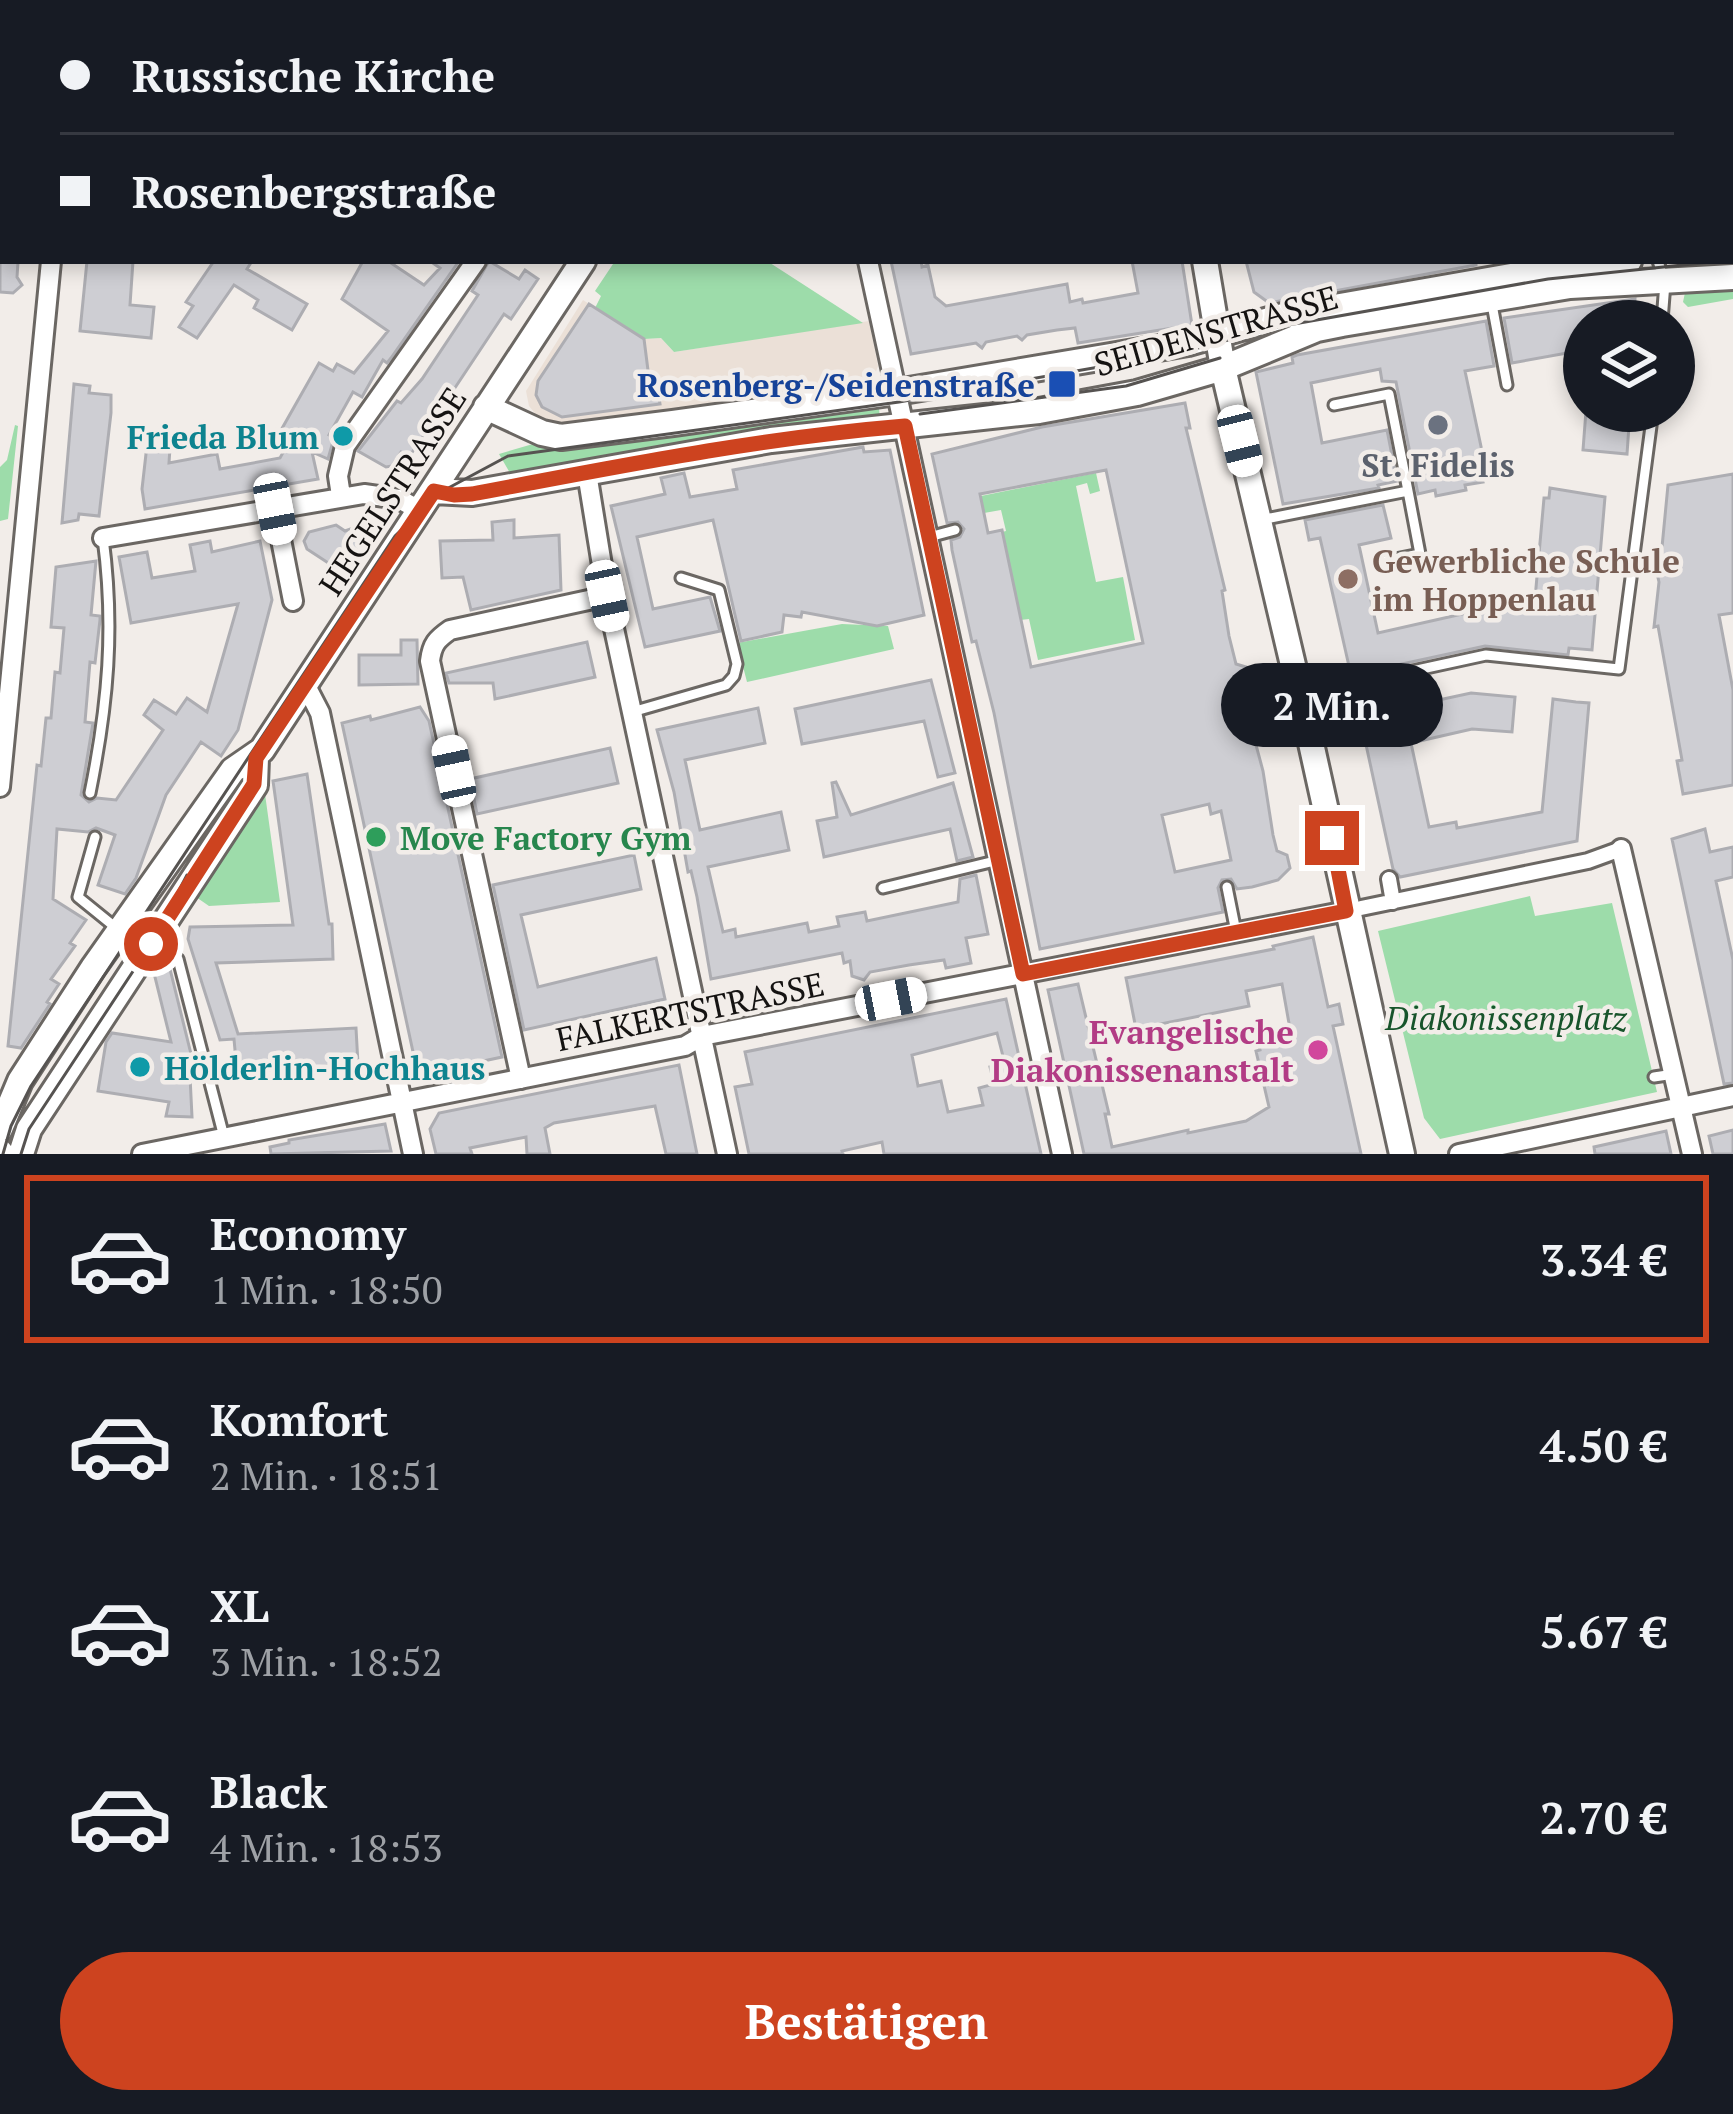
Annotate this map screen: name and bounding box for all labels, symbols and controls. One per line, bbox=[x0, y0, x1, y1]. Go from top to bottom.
text: Russische Kirche bbox=[132, 45, 495, 105]
text: Rosenbergstraße bbox=[132, 161, 496, 221]
street label: SEIDENSTRASSE bbox=[1089, 275, 1343, 385]
map controls bbox=[1563, 300, 1695, 432]
button: layers bbox=[1563, 300, 1695, 432]
place label: Rosenberg-/Seidenstraße bbox=[637, 363, 1035, 406]
marker: Rosenberg-/Seidenstraße bbox=[1046, 368, 1078, 400]
street label: HEGELSTRASSE bbox=[309, 379, 475, 603]
car bbox=[1214, 402, 1266, 480]
marker: St. Fidelis bbox=[1425, 412, 1451, 438]
place label: Frieda Blum bbox=[127, 415, 320, 458]
marker: Frieda Blum bbox=[330, 423, 356, 449]
place label: St. Fidelis bbox=[1361, 443, 1515, 486]
car bbox=[250, 470, 300, 548]
place label: Gewerbliche Schule im Hoppenlau bbox=[1372, 539, 1680, 620]
car bbox=[582, 557, 632, 635]
marker: Gewerbliche Schule im Hoppenlau bbox=[1335, 566, 1361, 592]
callout: 2 Min. bbox=[1221, 664, 1443, 748]
text: 2 Min. bbox=[1273, 679, 1391, 731]
car bbox=[429, 732, 479, 810]
route end bbox=[1305, 811, 1359, 865]
place label: Move Factory Gym bbox=[400, 816, 692, 859]
marker: Move Factory Gym bbox=[363, 824, 389, 850]
route start bbox=[124, 917, 178, 971]
street label: FALKERTSTRASSE bbox=[552, 962, 828, 1060]
car bbox=[852, 974, 930, 1024]
park label: Diakonissenplatz bbox=[1384, 996, 1628, 1039]
place label: Evangelische Diakonissenanstalt bbox=[991, 1010, 1294, 1091]
marker: Evangelische Diakonissenanstalt bbox=[1305, 1037, 1331, 1063]
place label: Hölderlin-Hochhaus bbox=[164, 1046, 486, 1089]
marker: Hölderlin-Hochhaus bbox=[127, 1054, 153, 1080]
text: Economy bbox=[210, 1203, 406, 1263]
icon: car bbox=[66, 1205, 174, 1313]
text: 3.34 € bbox=[1540, 1229, 1667, 1289]
text: 1 Min. · 18:50 bbox=[210, 1263, 443, 1315]
text: Komfort bbox=[210, 1389, 388, 1449]
icon: car bbox=[66, 1391, 174, 1499]
text: 4.50 € bbox=[1540, 1415, 1667, 1475]
text: 2 Min. · 18:51 bbox=[210, 1449, 443, 1501]
text: XL bbox=[210, 1575, 269, 1635]
icon: car bbox=[66, 1577, 174, 1685]
text: 5.67 € bbox=[1540, 1601, 1667, 1661]
text: 3 Min. · 18:52 bbox=[210, 1635, 443, 1687]
text: Black bbox=[210, 1761, 327, 1821]
icon: car bbox=[66, 1763, 174, 1871]
text: 2.70 € bbox=[1540, 1787, 1667, 1847]
text: 4 Min. · 18:53 bbox=[210, 1821, 443, 1873]
button: Bestätigen bbox=[60, 1952, 1673, 2090]

